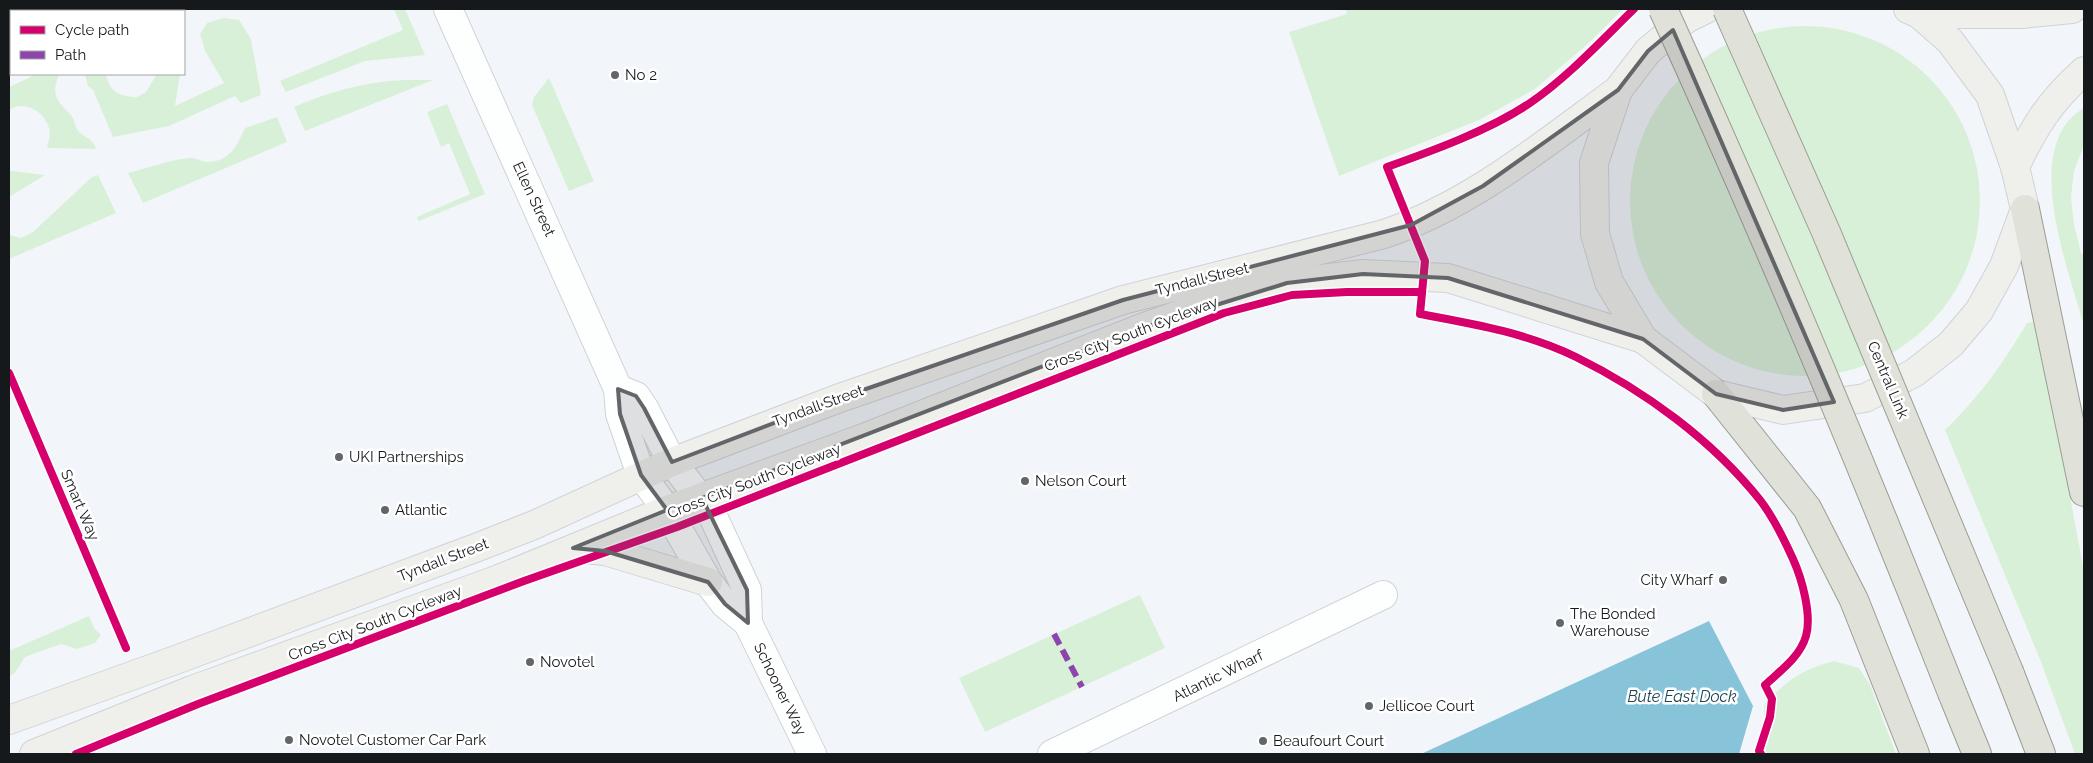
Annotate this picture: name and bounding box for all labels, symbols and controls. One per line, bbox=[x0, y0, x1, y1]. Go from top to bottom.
legend bbox=[10, 10, 185, 75]
text: Cycle path bbox=[55, 21, 129, 39]
text: Path bbox=[55, 46, 86, 64]
place label: No 2 bbox=[625, 66, 657, 84]
marker: No 2 bbox=[609, 69, 621, 81]
street label: Ellen Street bbox=[509, 159, 559, 239]
street label: Tyndall Street bbox=[1154, 259, 1250, 299]
street label: Cross City South Cycleway bbox=[1042, 293, 1220, 375]
street label: Central Link bbox=[1864, 339, 1912, 421]
street label: Tyndall Street bbox=[770, 381, 866, 431]
street label: Cross City South Cycleway bbox=[665, 440, 843, 522]
place label: UKI Partnerships bbox=[349, 448, 464, 466]
marker: UKI Partnerships bbox=[333, 451, 345, 463]
street label: Smart Way bbox=[57, 467, 103, 543]
place label: Nelson Court bbox=[1035, 472, 1127, 490]
marker: Nelson Court bbox=[1019, 475, 1031, 487]
place label: Atlantic bbox=[395, 501, 447, 519]
marker: Atlantic bbox=[379, 504, 391, 516]
street label: Tyndall Street bbox=[395, 534, 491, 586]
place label: City Wharf bbox=[1641, 571, 1714, 589]
marker: City Wharf bbox=[1717, 574, 1729, 586]
street label: Cross City South Cycleway bbox=[286, 582, 464, 664]
place label: The Bonded Warehouse bbox=[1570, 605, 1656, 640]
marker: The Bonded Warehouse bbox=[1554, 617, 1566, 629]
street label: Schooner Way bbox=[750, 640, 810, 738]
street label: Atlantic Wharf bbox=[1170, 646, 1267, 706]
place label: Novotel bbox=[540, 653, 595, 671]
marker: Novotel bbox=[524, 656, 536, 668]
water label: Bute East Dock bbox=[1627, 687, 1737, 706]
place label: Jellicoe Court bbox=[1379, 697, 1474, 715]
marker: Jellicoe Court bbox=[1363, 700, 1375, 712]
place label: Novotel Customer Car Park bbox=[299, 731, 486, 749]
place label: Beaufourt Court bbox=[1273, 732, 1384, 750]
marker: Novotel Customer Car Park bbox=[283, 734, 295, 746]
marker: Beaufourt Court bbox=[1257, 735, 1269, 747]

